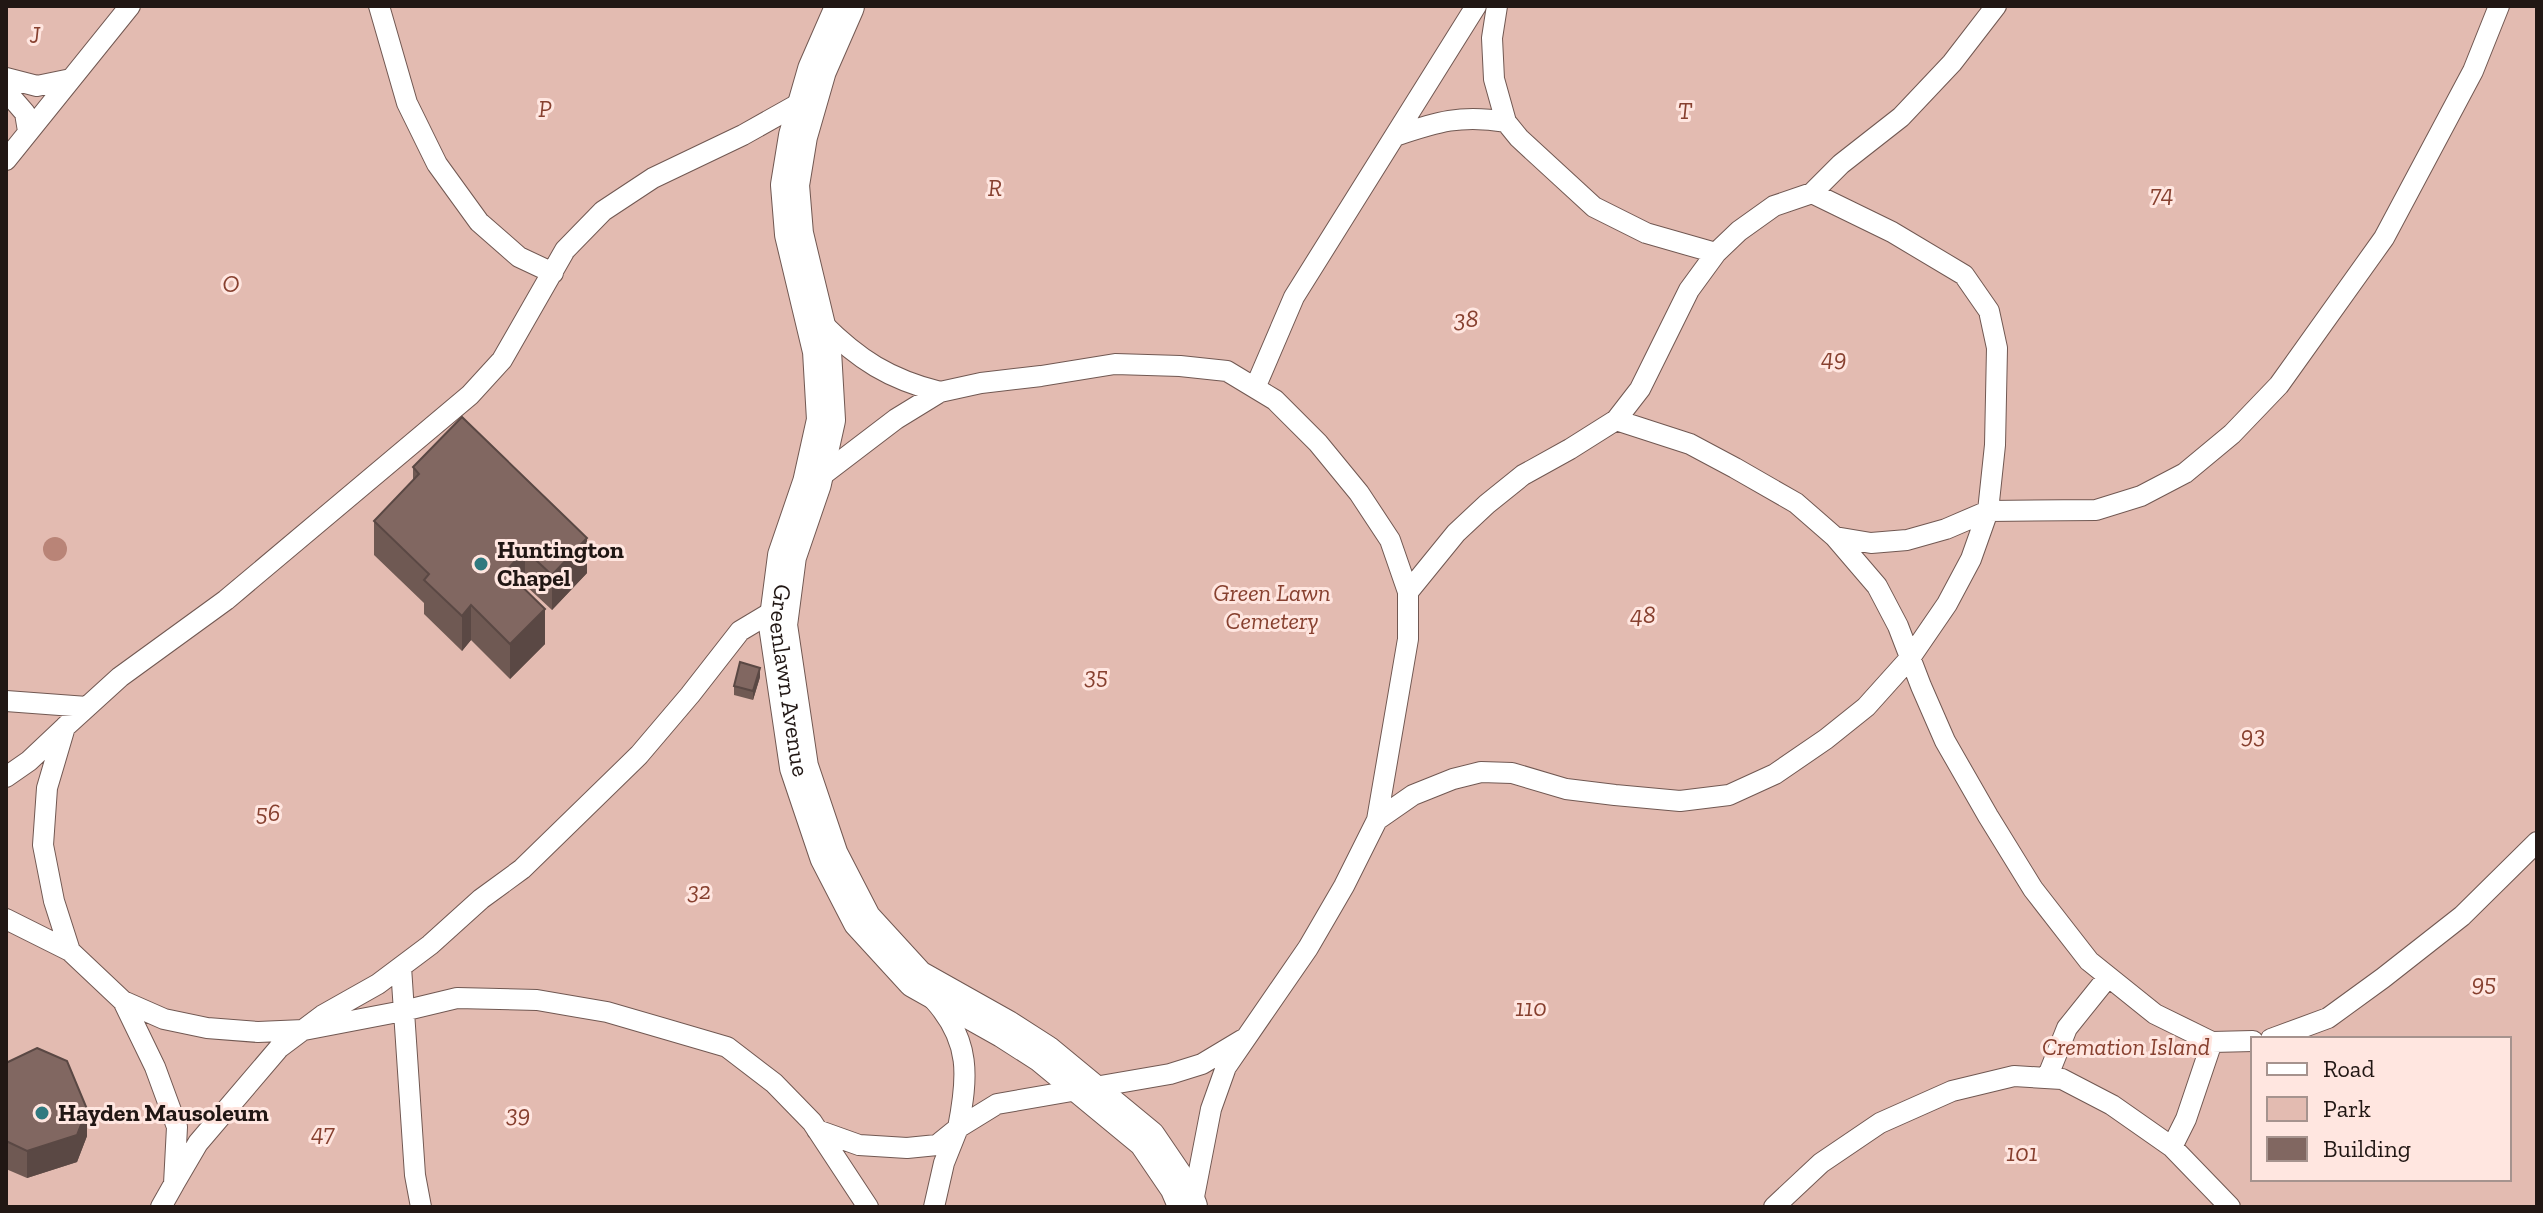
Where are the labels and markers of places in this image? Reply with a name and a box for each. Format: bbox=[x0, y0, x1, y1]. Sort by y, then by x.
place label: Huntington Chapel bbox=[497, 535, 624, 592]
marker: Huntington Chapel bbox=[472, 555, 490, 573]
place label: Hayden Mausoleum bbox=[58, 1098, 269, 1127]
marker: Hayden Mausoleum bbox=[33, 1104, 51, 1122]

